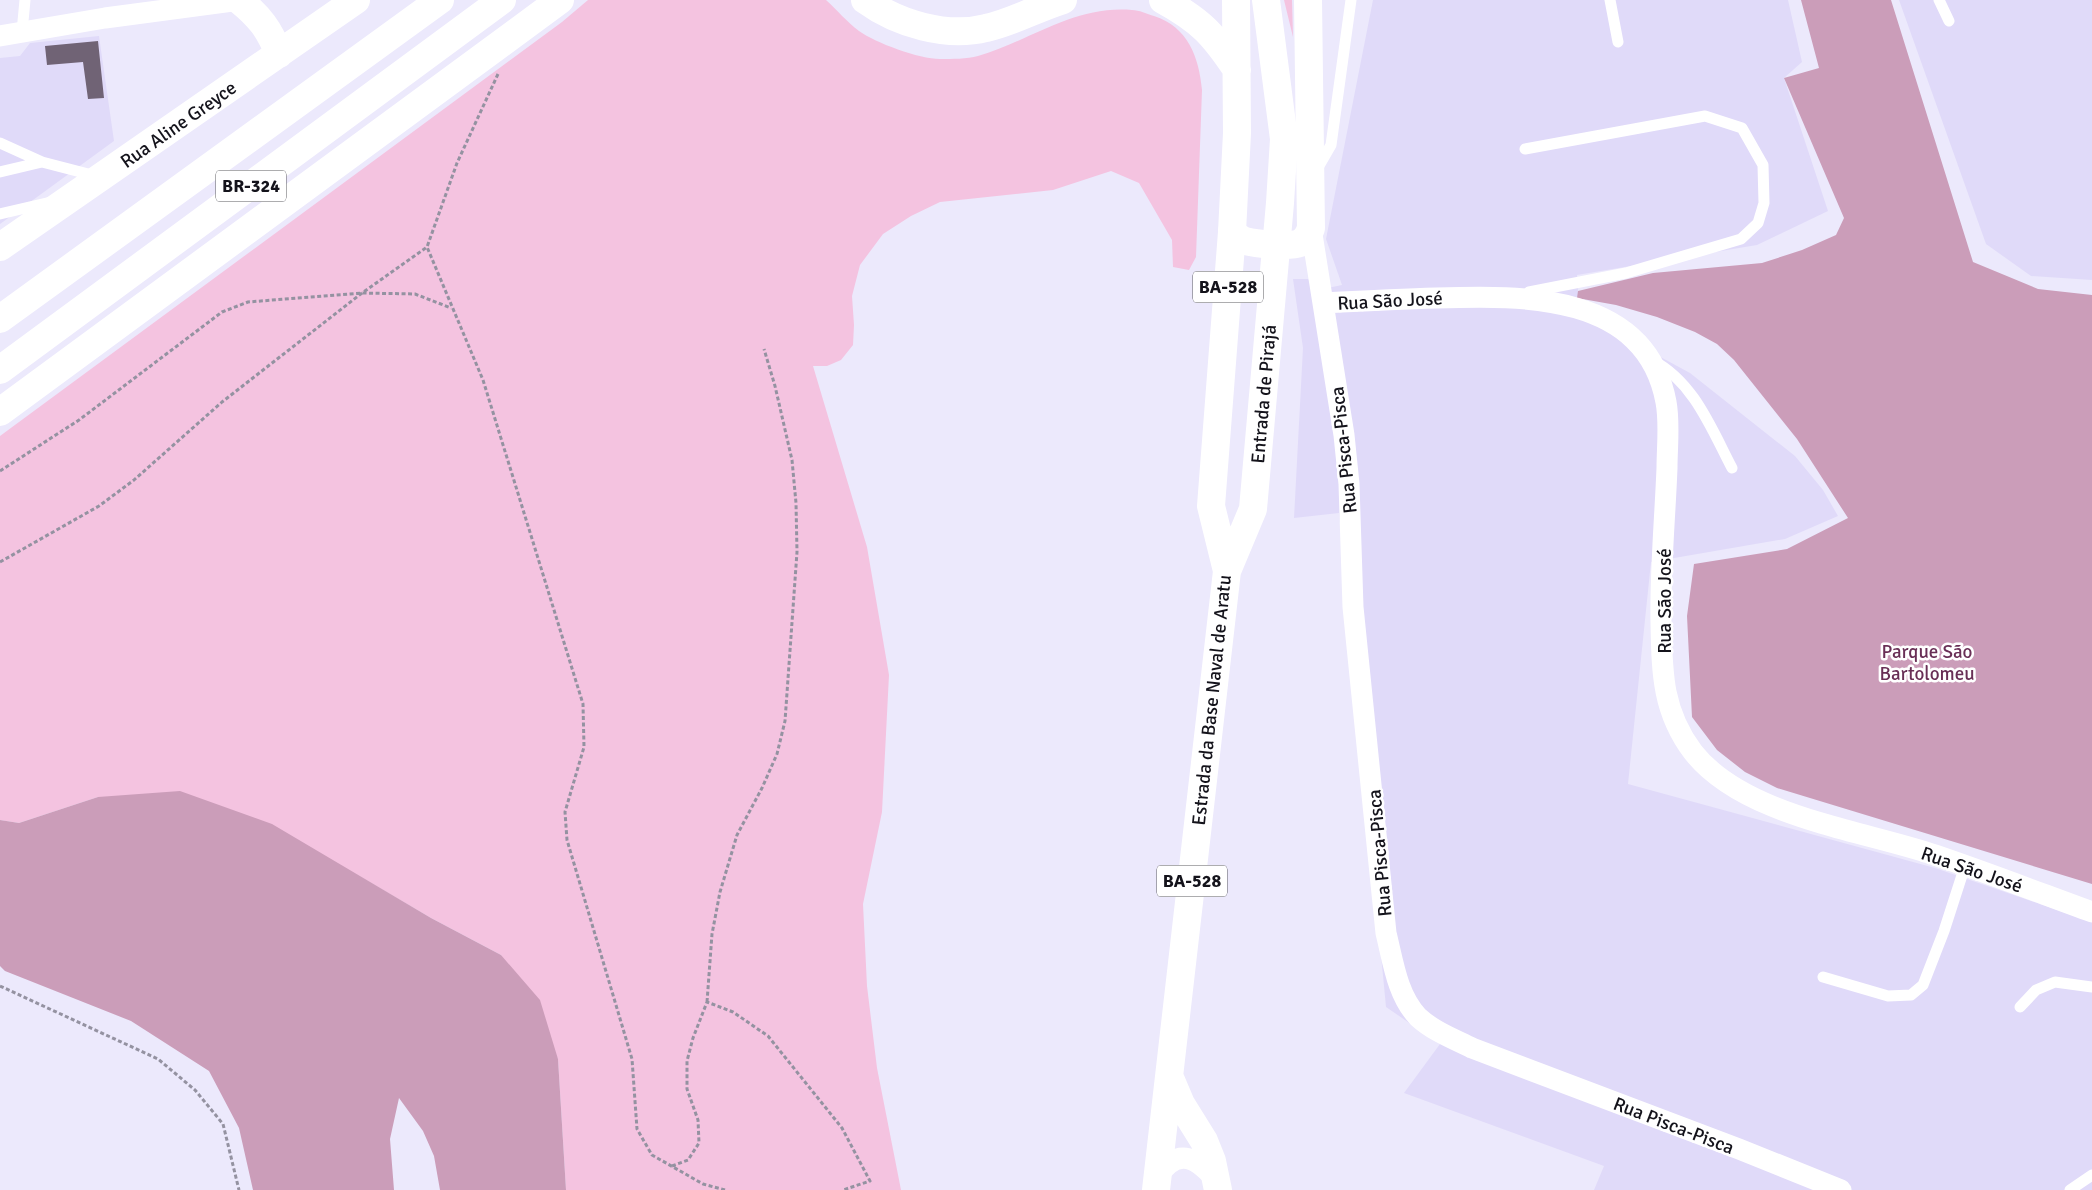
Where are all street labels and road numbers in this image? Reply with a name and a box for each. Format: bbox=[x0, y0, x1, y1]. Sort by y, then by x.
street label: Rua Aline Greyce bbox=[116, 76, 241, 174]
road number: BR-324 bbox=[216, 170, 286, 202]
road number: BA-528 bbox=[1193, 272, 1263, 302]
street label: Rua São José bbox=[1337, 286, 1443, 316]
street label: Entrada de Pirajá bbox=[1246, 324, 1282, 464]
street label: Rua Pisca-Pisca bbox=[1325, 385, 1363, 515]
street label: Rua São José bbox=[1653, 548, 1677, 654]
street label: Estrada da Base Naval de Aratu bbox=[1187, 574, 1237, 827]
street label: Rua Pisca-Pisca bbox=[1362, 788, 1398, 917]
street label: Rua São José bbox=[1918, 841, 2026, 898]
road number: BA-528 bbox=[1157, 866, 1227, 896]
street label: Rua Pisca-Pisca bbox=[1610, 1092, 1737, 1160]

